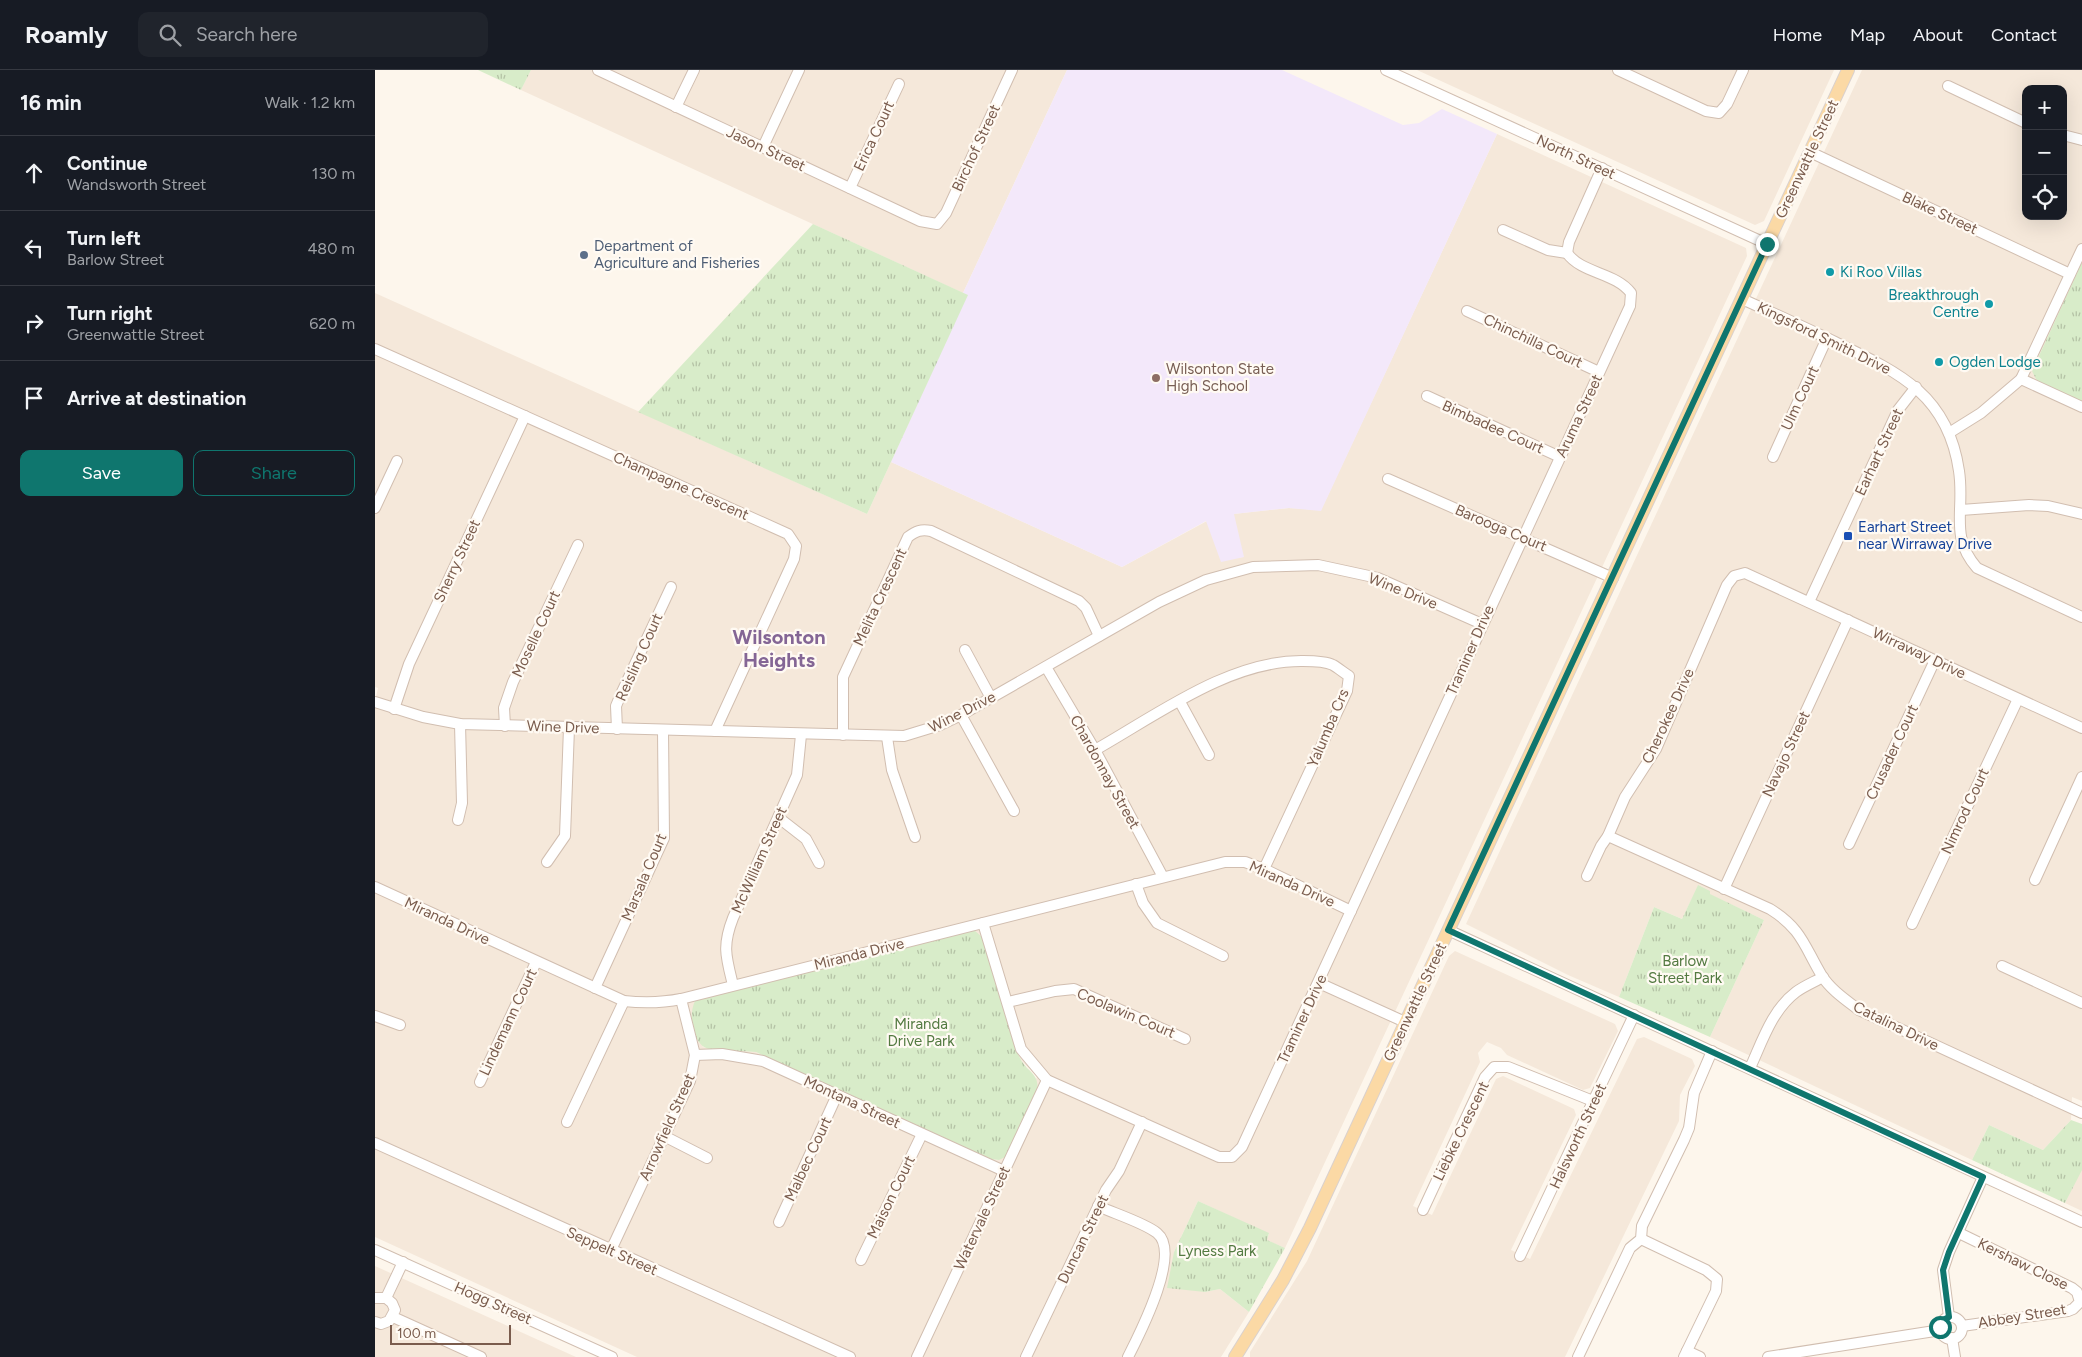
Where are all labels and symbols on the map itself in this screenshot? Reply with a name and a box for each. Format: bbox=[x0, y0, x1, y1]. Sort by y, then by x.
street label: Greenwattle Street bbox=[1772, 97, 1843, 221]
street label: Erica Court bbox=[850, 98, 898, 174]
street label: Birchof Street bbox=[948, 101, 1004, 194]
street label: Jason Street bbox=[724, 123, 809, 175]
street label: North Street bbox=[1534, 131, 1619, 183]
street label: Blake Street bbox=[1899, 188, 1981, 238]
route end bbox=[1756, 233, 1779, 256]
place label: Department of Agriculture and Fisheries bbox=[594, 237, 760, 272]
marker: Department of Agriculture and Fisheries bbox=[578, 249, 590, 261]
place label: Ki Roo Villas bbox=[1840, 263, 1922, 281]
marker: Ki Roo Villas bbox=[1824, 266, 1836, 278]
place label: Breakthrough Centre bbox=[1888, 286, 1979, 321]
street label: Kingsford Smith Drive bbox=[1754, 298, 1894, 378]
marker: Breakthrough Centre bbox=[1983, 298, 1995, 310]
street label: Chinchilla Court bbox=[1480, 310, 1586, 372]
place label: Ogden Lodge bbox=[1949, 353, 2041, 371]
marker: Ogden Lodge bbox=[1933, 356, 1945, 368]
place label: Wilsonton State High School bbox=[1166, 360, 1274, 395]
street label: Ulm Court bbox=[1777, 363, 1823, 433]
street label: Aruma Street bbox=[1552, 371, 1606, 460]
marker: Wilsonton State High School bbox=[1150, 372, 1162, 384]
street label: Bimbadee Court bbox=[1439, 397, 1547, 458]
street label: Earhart Street bbox=[1851, 405, 1907, 498]
street label: Champagne Crescent bbox=[610, 448, 752, 524]
street label: Barooga Court bbox=[1452, 501, 1550, 556]
street label: Sherry Street bbox=[430, 516, 484, 605]
place label: Earhart Street near Wirraway Drive bbox=[1858, 518, 1992, 553]
marker: Earhart Street near Wirraway Drive bbox=[1842, 530, 1854, 542]
street label: Melita Crescent bbox=[849, 545, 911, 649]
street label: Wine Drive bbox=[1366, 569, 1440, 613]
street label: Moselle Court bbox=[508, 587, 564, 680]
street label: Traminer Drive bbox=[1442, 602, 1498, 698]
street label: Reisling Court bbox=[612, 610, 667, 704]
street label: Wirraway Drive bbox=[1869, 624, 1969, 682]
district label: Wilsonton Heights bbox=[733, 625, 826, 672]
street label: Cherokee Drive bbox=[1638, 666, 1698, 766]
street label: Yalumba Crs bbox=[1303, 686, 1353, 770]
street label: Wine Drive bbox=[925, 687, 999, 737]
street label: Crusader Court bbox=[1862, 701, 1922, 803]
street label: Navajo Street bbox=[1758, 708, 1814, 800]
street label: Chardonnay Street bbox=[1066, 712, 1144, 832]
street label: Wine Drive bbox=[526, 717, 600, 737]
street label: Nimrod Court bbox=[1937, 765, 1993, 857]
street label: McWilliam Street bbox=[727, 804, 791, 916]
street label: Marsala Court bbox=[617, 830, 671, 923]
street label: Miranda Drive bbox=[1246, 857, 1338, 911]
street label: Miranda Drive bbox=[401, 893, 493, 949]
street label: Miranda Drive bbox=[812, 934, 906, 974]
street label: Greenwattle Street bbox=[1380, 940, 1451, 1064]
park label: Barlow Street Park bbox=[1648, 952, 1723, 987]
street label: Lindemann Court bbox=[475, 965, 541, 1078]
street label: Traminer Drive bbox=[1273, 971, 1331, 1067]
street label: Coolawin Court bbox=[1074, 984, 1178, 1042]
street label: Catalina Drive bbox=[1850, 998, 1942, 1054]
park label: Miranda Drive Park bbox=[888, 1015, 955, 1050]
street label: Arrowfield Street bbox=[635, 1070, 699, 1183]
street label: Montana Street bbox=[801, 1072, 904, 1132]
street label: Liebke Crescent bbox=[1429, 1078, 1493, 1184]
street label: Halsworth Street bbox=[1546, 1080, 1610, 1192]
street label: Malbec Court bbox=[781, 1114, 836, 1204]
street label: Maison Court bbox=[863, 1152, 919, 1241]
street label: Watervale Street bbox=[950, 1163, 1014, 1273]
street label: Duncan Street bbox=[1054, 1191, 1112, 1286]
street label: Seppelt Street bbox=[564, 1223, 661, 1279]
street label: Kershaw Close bbox=[1975, 1234, 2071, 1294]
park label: Lyness Park bbox=[1178, 1242, 1257, 1260]
street label: Hogg Street bbox=[451, 1278, 535, 1328]
street label: Abbey Street bbox=[1976, 1300, 2068, 1332]
route start bbox=[1929, 1316, 1952, 1339]
scale bar bbox=[390, 1322, 511, 1345]

